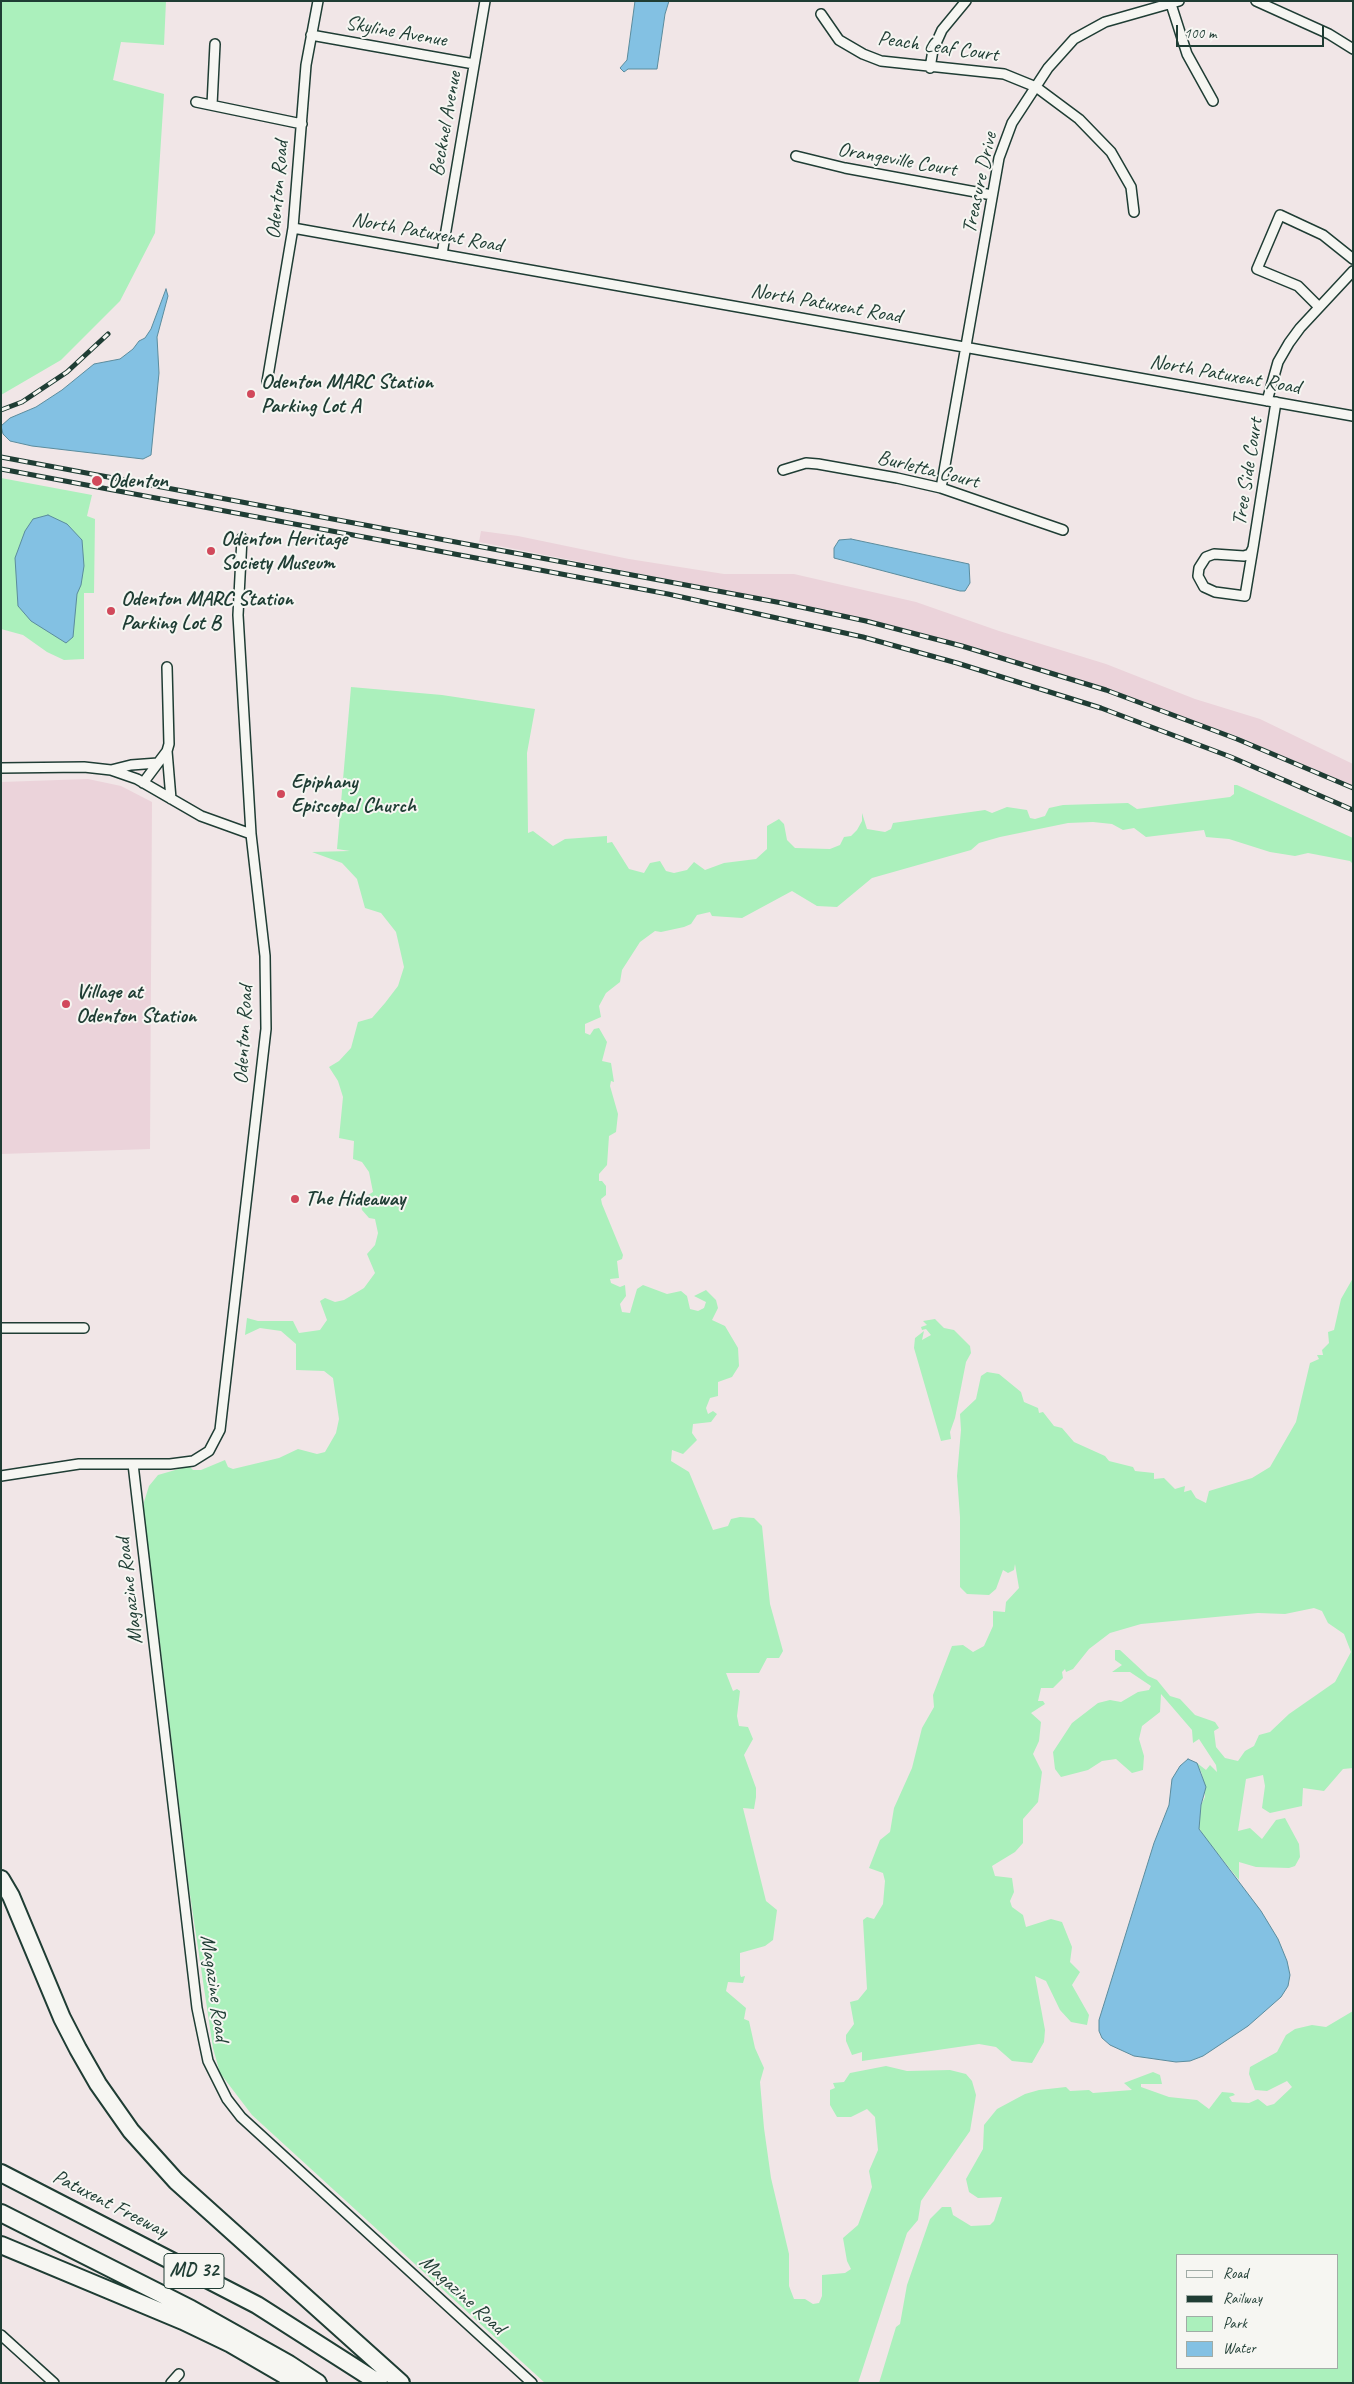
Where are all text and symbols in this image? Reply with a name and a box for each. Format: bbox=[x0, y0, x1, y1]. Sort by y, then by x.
street label: Skyline Avenue bbox=[343, 11, 449, 53]
scale bar bbox=[1179, 15, 1326, 47]
text: 100 m bbox=[1184, 24, 1216, 43]
street label: Peach Leaf Court bbox=[876, 26, 1000, 68]
street label: Becknel Avenue bbox=[424, 70, 468, 178]
street label: Treasure Drive bbox=[957, 130, 1003, 236]
street label: Orangeville Court bbox=[836, 137, 958, 183]
street label: Odenton Road bbox=[261, 140, 295, 240]
street label: North Patuxent Road bbox=[350, 207, 504, 259]
street label: North Patuxent Road bbox=[749, 278, 903, 330]
street label: North Patuxent Road bbox=[1148, 349, 1302, 401]
place label: Odenton MARC Station Parking Lot A bbox=[261, 369, 433, 419]
marker: Odenton MARC Station Parking Lot A bbox=[245, 388, 257, 400]
street label: Tree Side Court bbox=[1227, 416, 1269, 528]
street label: Burletta Court bbox=[875, 445, 981, 495]
place label: Odenton bbox=[108, 468, 168, 494]
marker: Odenton bbox=[90, 474, 104, 488]
place label: Odenton Heritage Society Museum bbox=[221, 526, 347, 576]
marker: Odenton Heritage Society Museum bbox=[205, 545, 217, 557]
place label: Odenton MARC Station Parking Lot B bbox=[121, 586, 293, 636]
marker: Odenton MARC Station Parking Lot B bbox=[105, 605, 117, 617]
place label: Epiphany Episcopal Church bbox=[291, 769, 416, 819]
marker: Epiphany Episcopal Church bbox=[275, 788, 287, 800]
place label: Village at Odenton Station bbox=[76, 979, 196, 1029]
street label: Odenton Road bbox=[229, 985, 259, 1085]
marker: Village at Odenton Station bbox=[60, 998, 72, 1010]
place label: The Hideaway bbox=[305, 1186, 405, 1212]
marker: The Hideaway bbox=[289, 1193, 301, 1205]
street label: Magazine Road bbox=[111, 1536, 149, 1646]
street label: Magazine Road bbox=[194, 1933, 234, 2043]
street label: Patuxent Freeway bbox=[48, 2164, 172, 2244]
street label: Magazine Road bbox=[414, 2250, 510, 2340]
road number: MD 32 bbox=[164, 2254, 224, 2288]
legend bbox=[1176, 2254, 1339, 2369]
text: Road bbox=[1223, 2264, 1248, 2283]
text: Railway bbox=[1223, 2289, 1262, 2308]
text: Park bbox=[1223, 2314, 1247, 2333]
text: Water bbox=[1223, 2339, 1256, 2358]

